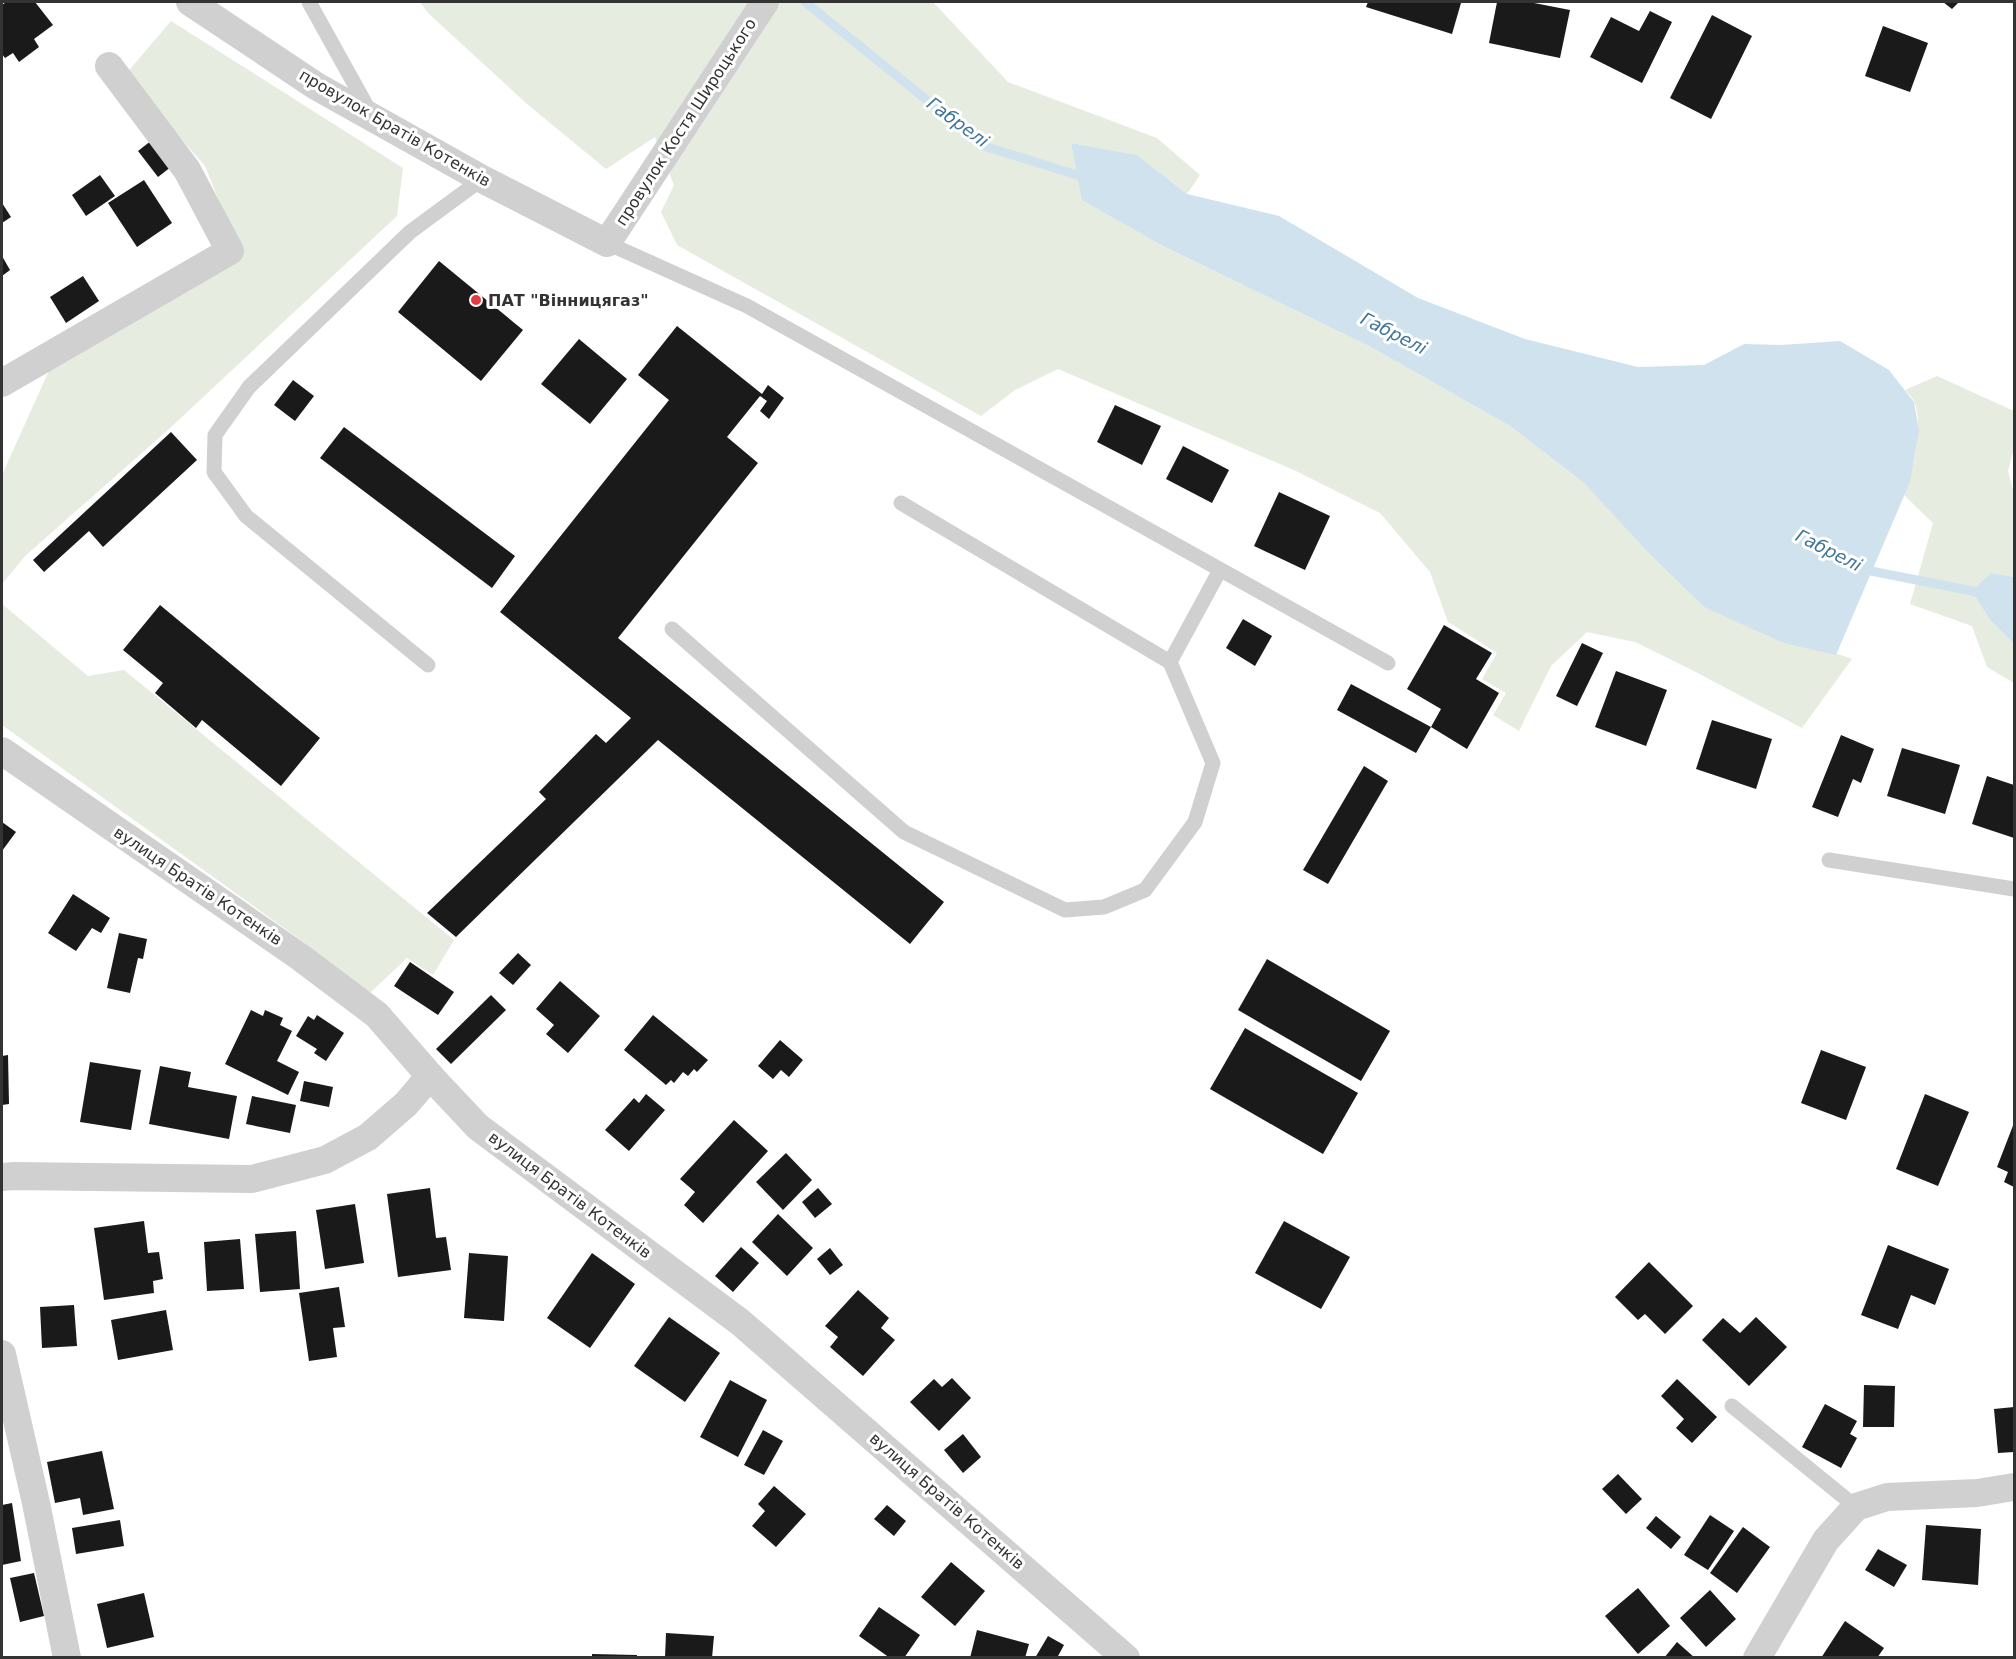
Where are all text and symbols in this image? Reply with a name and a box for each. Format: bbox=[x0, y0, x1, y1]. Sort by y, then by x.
street label: провулок Костя Широцького bbox=[612, 15, 760, 229]
street label: провулок Братів Котенків bbox=[296, 65, 494, 191]
water label: Габрелі bbox=[923, 93, 993, 151]
place label: ПАТ "Вінницягаз" bbox=[488, 291, 649, 310]
marker: ПАТ "Вінницягаз" bbox=[469, 293, 483, 307]
water label: Габрелі bbox=[1358, 307, 1430, 359]
water label: Габрелі bbox=[1793, 524, 1865, 576]
street label: вулиця Братів Котенків bbox=[110, 823, 286, 949]
street label: вулиця Братів Котенків bbox=[485, 1128, 655, 1262]
street label: вулиця Братів Котенків bbox=[866, 1429, 1028, 1573]

